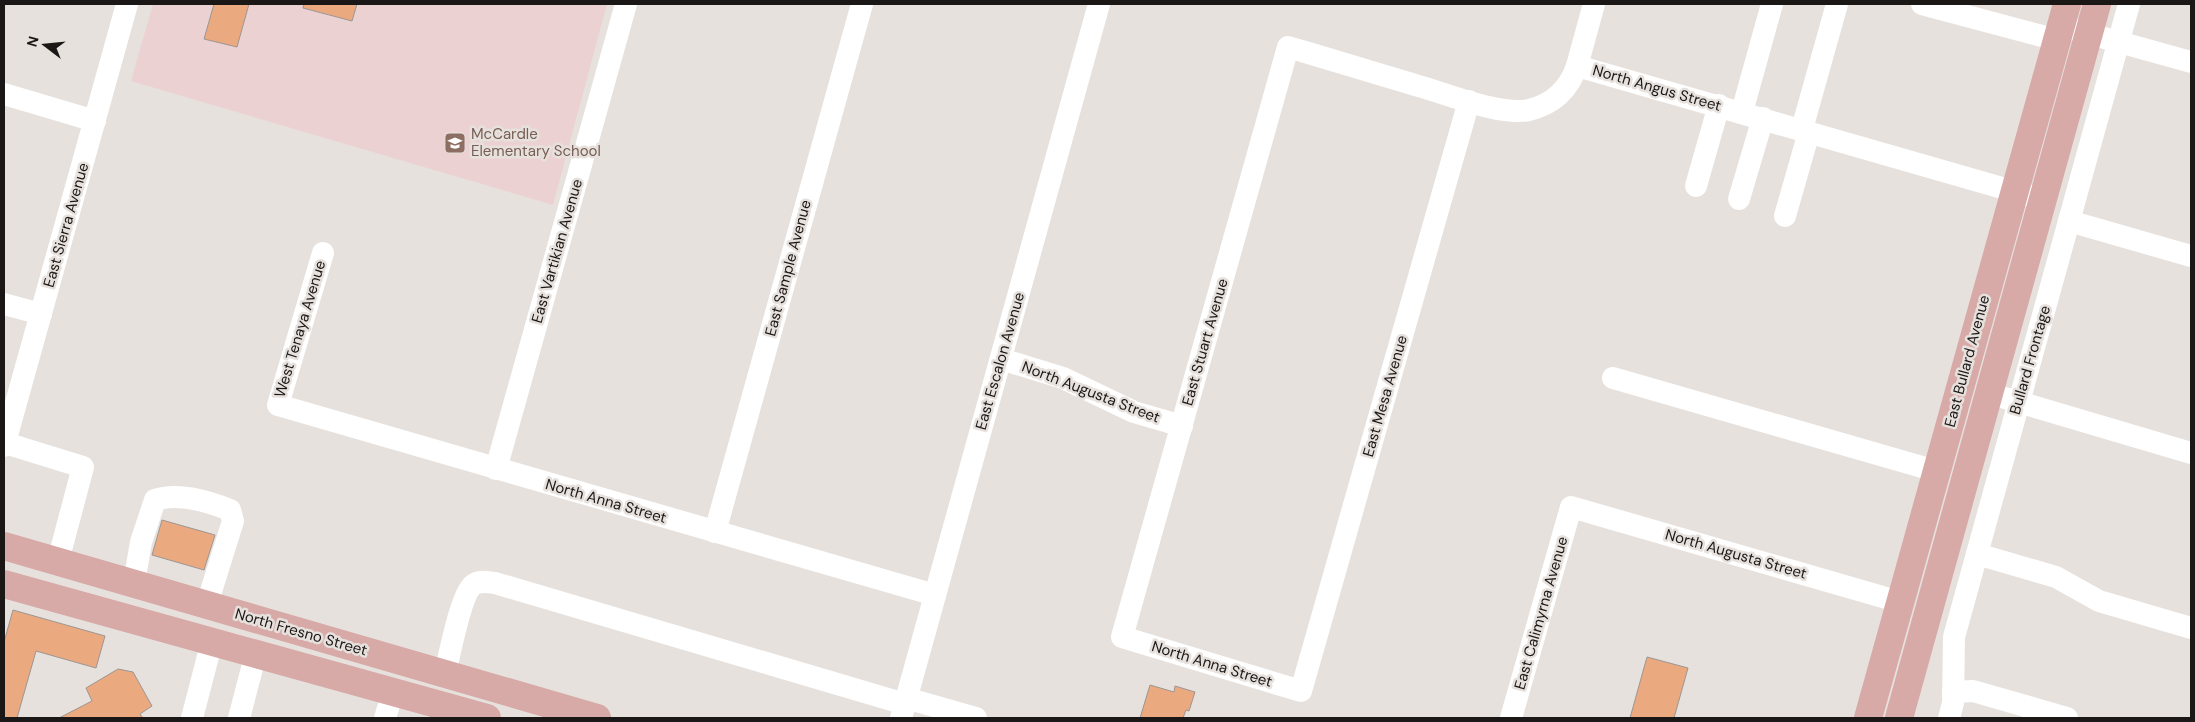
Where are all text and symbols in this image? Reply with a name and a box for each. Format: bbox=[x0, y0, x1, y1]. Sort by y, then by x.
north arrow bbox=[20, 20, 70, 70]
text: N bbox=[22, 34, 43, 49]
street label: North Angus Street bbox=[1590, 60, 1724, 116]
place label: McCardle Elementary School bbox=[471, 124, 601, 161]
school or university icon: McCardle Elementary School bbox=[443, 131, 467, 155]
street label: East Sierra Avenue bbox=[39, 160, 93, 290]
street label: East Vartikian Avenue bbox=[527, 177, 587, 325]
street label: East Sample Avenue bbox=[760, 198, 816, 338]
street label: West Tenaya Avenue bbox=[270, 258, 330, 400]
street label: East Stuart Avenue bbox=[1177, 276, 1233, 408]
street label: East Escalon Avenue bbox=[971, 290, 1029, 432]
street label: East Bullard Avenue bbox=[1940, 293, 1994, 429]
street label: Bullard Frontage bbox=[2005, 303, 2055, 417]
street label: East Mesa Avenue bbox=[1358, 333, 1412, 459]
street label: North Augusta Street bbox=[1019, 356, 1163, 428]
street label: North Anna Street bbox=[543, 474, 669, 528]
street label: North Augusta Street bbox=[1663, 524, 1809, 584]
street label: East Calimyrna Avenue bbox=[1510, 534, 1572, 692]
street label: North Fresno Street bbox=[233, 604, 370, 660]
street label: North Anna Street bbox=[1149, 636, 1275, 692]

